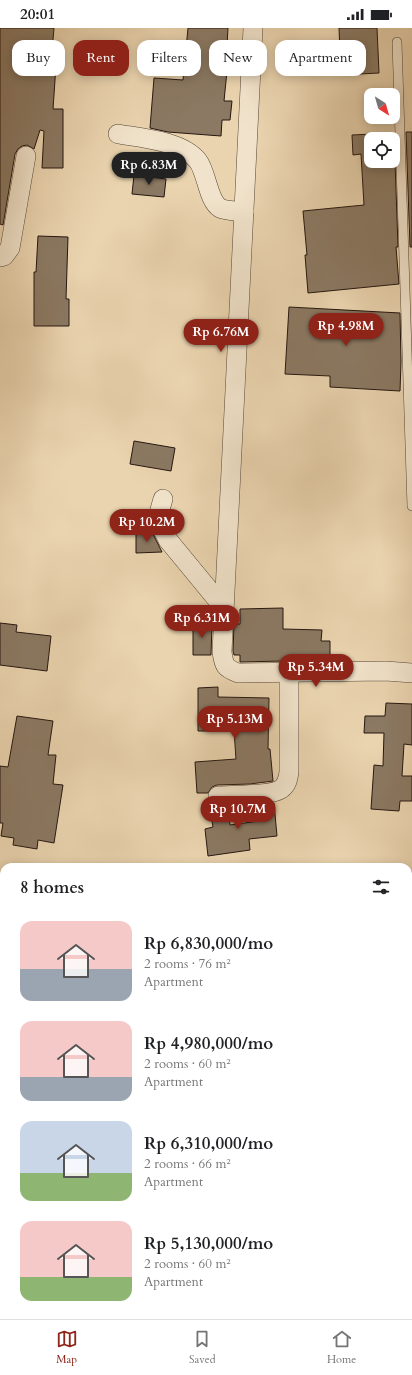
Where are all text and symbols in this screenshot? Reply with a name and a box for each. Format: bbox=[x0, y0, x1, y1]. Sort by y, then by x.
text: 20:01 bbox=[20, 4, 55, 24]
chip: Buy bbox=[12, 40, 65, 76]
chip: Rent bbox=[73, 40, 129, 76]
chip: Filters bbox=[137, 40, 201, 76]
chip: New bbox=[209, 40, 267, 76]
chip: Apartment bbox=[275, 40, 366, 76]
north arrow bbox=[364, 88, 400, 124]
map controls bbox=[364, 88, 400, 168]
button: locate bbox=[364, 132, 400, 168]
pin: Rp 6.83M bbox=[108, 152, 190, 186]
text: Rp 6.83M bbox=[121, 156, 177, 174]
pin: Rp 4.98M bbox=[305, 313, 387, 347]
text: Rp 4.98M bbox=[318, 317, 374, 335]
pin: Rp 6.76M bbox=[180, 319, 262, 353]
text: Rp 6.76M bbox=[193, 323, 249, 341]
pin: Rp 10.2M bbox=[106, 509, 188, 543]
text: Rp 10.2M bbox=[119, 513, 175, 531]
pin: Rp 6.31M bbox=[161, 605, 243, 639]
text: Rp 6.31M bbox=[174, 609, 230, 627]
pin: Rp 5.34M bbox=[275, 654, 357, 688]
text: Rp 5.34M bbox=[288, 658, 344, 676]
pin: Rp 5.13M bbox=[194, 706, 276, 740]
text: Rp 5.13M bbox=[207, 710, 263, 728]
pin: Rp 10.7M bbox=[197, 796, 279, 830]
text: Rp 10.7M bbox=[210, 800, 266, 818]
text: 8 homes bbox=[20, 876, 84, 899]
icon: filters bbox=[370, 876, 392, 898]
text: Rp 6,830,000/mo bbox=[144, 932, 273, 955]
icon: home bbox=[52, 937, 100, 985]
text: 2 rooms · 76 m² bbox=[144, 955, 231, 973]
text: Apartment bbox=[144, 973, 203, 991]
text: Rp 4,980,000/mo bbox=[144, 1032, 273, 1055]
icon: home bbox=[52, 1037, 100, 1085]
text: 2 rooms · 60 m² bbox=[144, 1055, 231, 1073]
text: Apartment bbox=[144, 1073, 203, 1091]
text: Rp 6,310,000/mo bbox=[144, 1132, 273, 1155]
icon: home bbox=[52, 1137, 100, 1185]
text: 2 rooms · 66 m² bbox=[144, 1155, 231, 1173]
text: Apartment bbox=[144, 1173, 203, 1191]
text: Rp 5,130,000/mo bbox=[144, 1232, 273, 1255]
icon: home bbox=[52, 1237, 100, 1285]
text: 2 rooms · 60 m² bbox=[144, 1255, 231, 1273]
text: Apartment bbox=[144, 1273, 203, 1291]
tab: Map bbox=[56, 1328, 78, 1367]
tab: Saved bbox=[189, 1328, 216, 1367]
tab: Home bbox=[327, 1328, 356, 1367]

